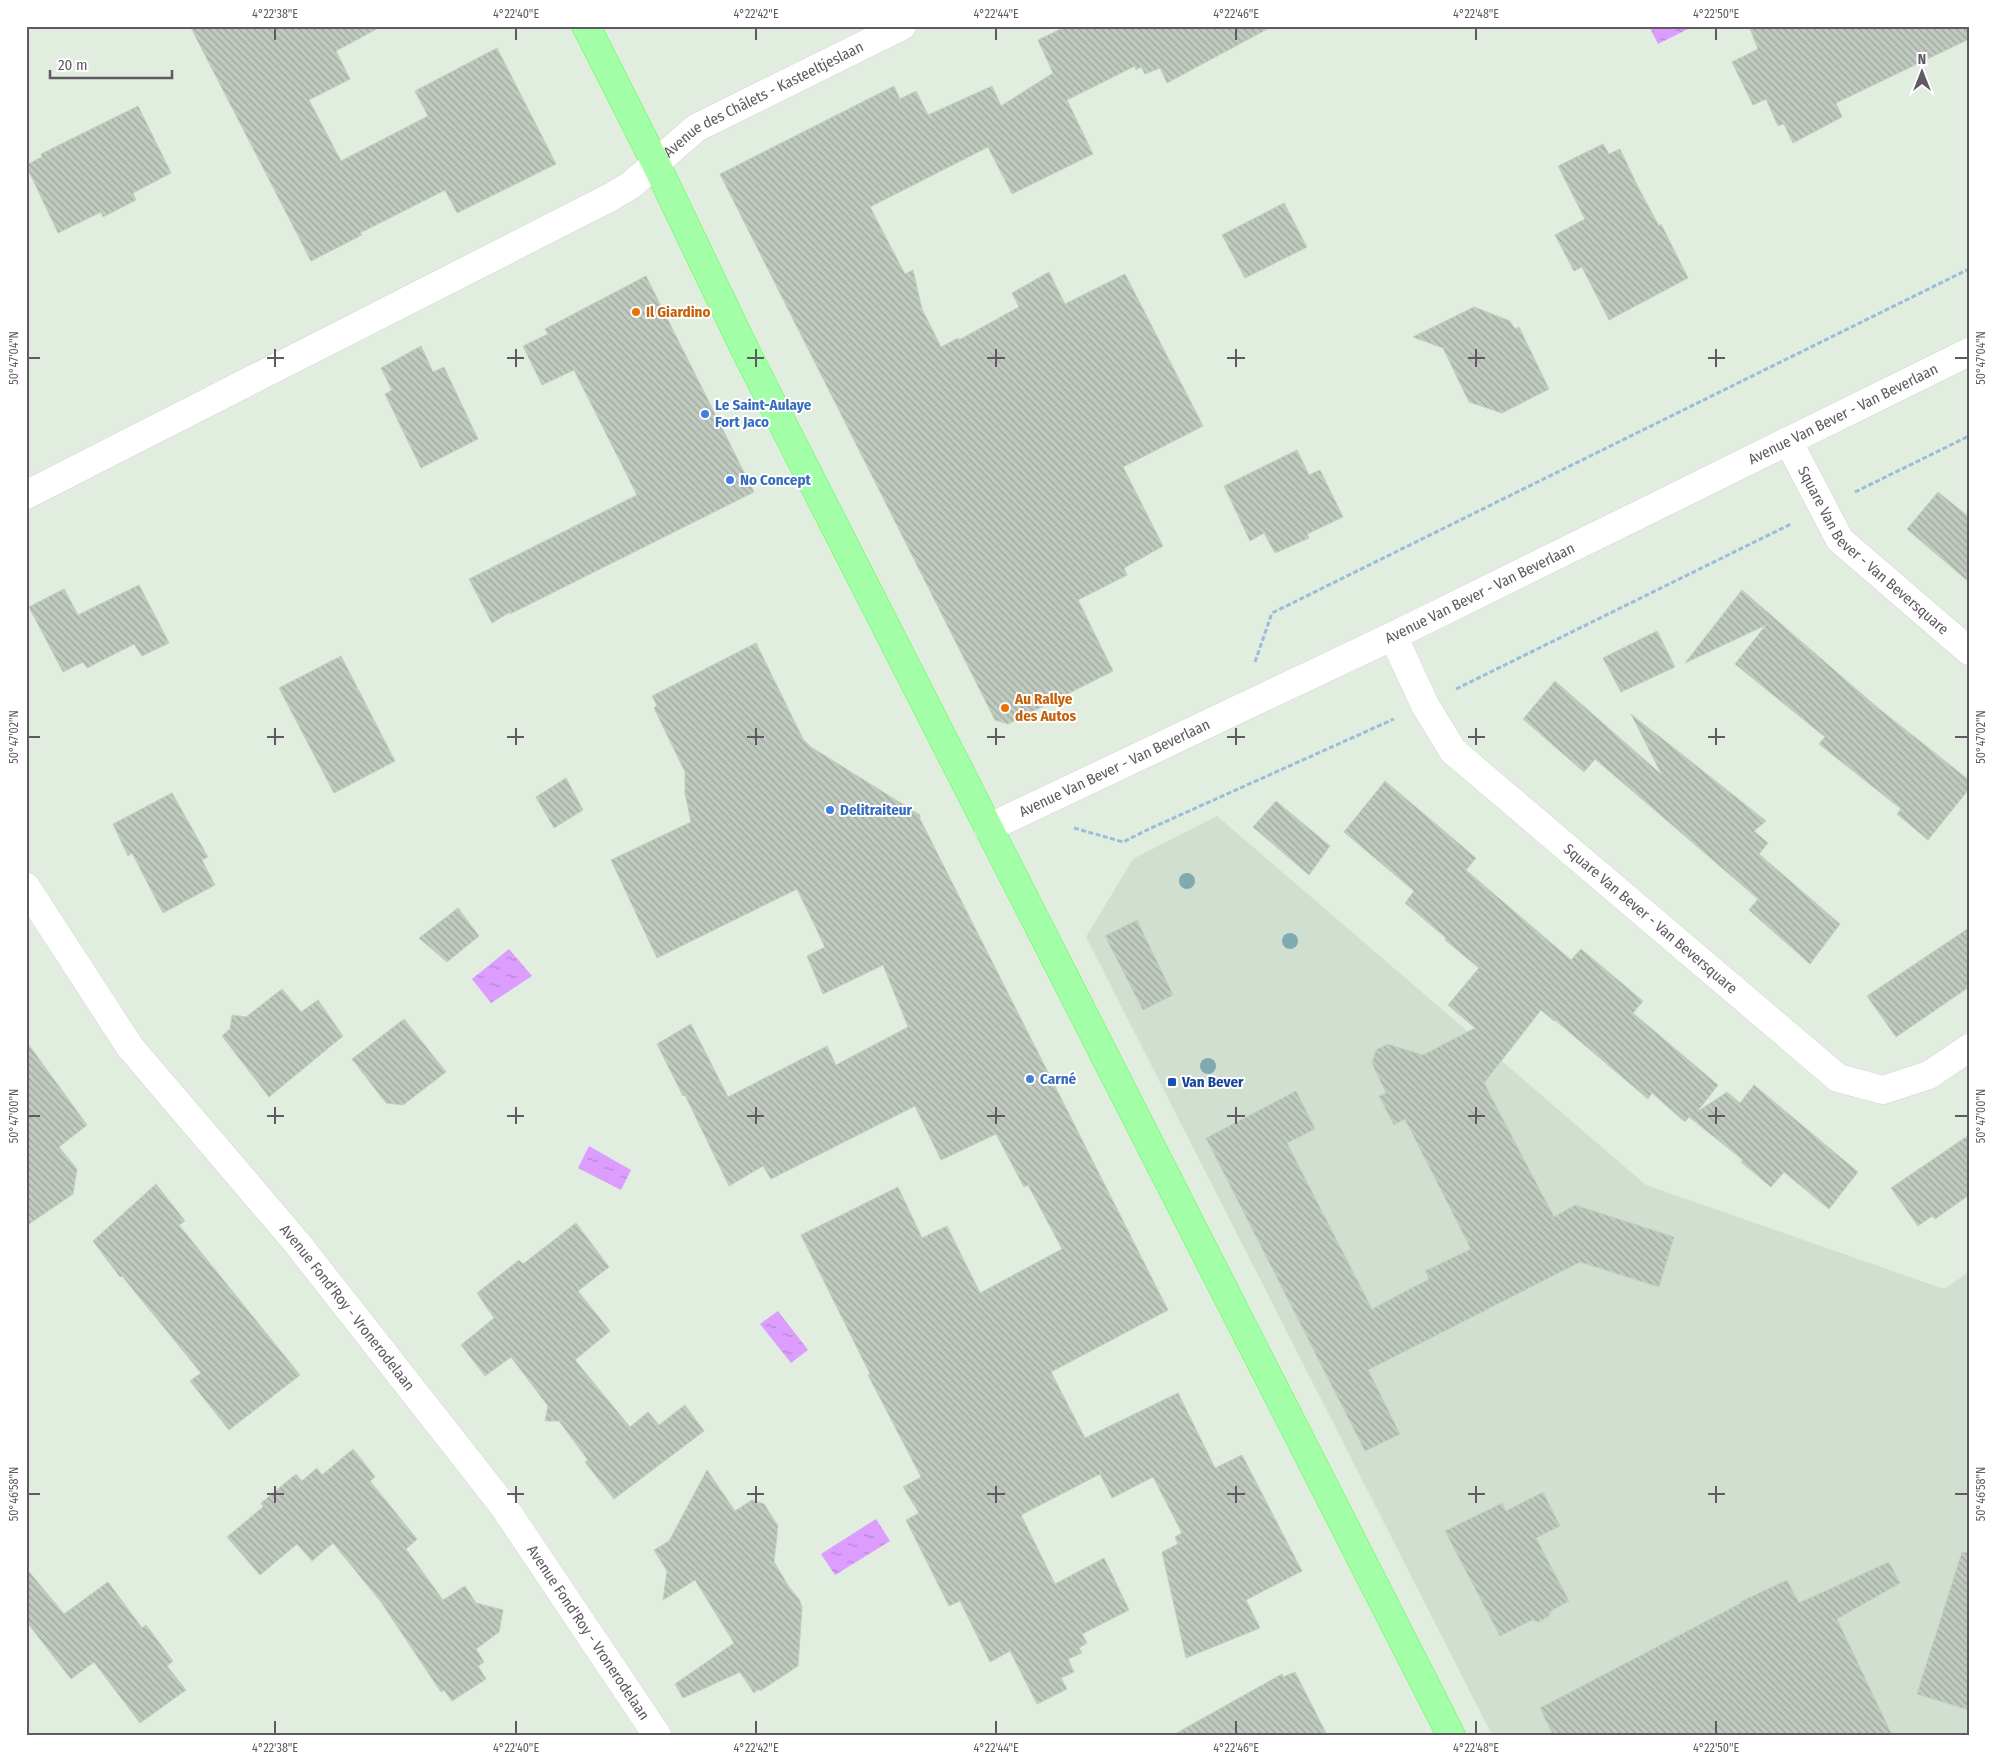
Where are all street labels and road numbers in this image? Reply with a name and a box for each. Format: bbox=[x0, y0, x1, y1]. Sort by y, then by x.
street label: Avenue des Châlets - Kasteeltjeslaan bbox=[660, 38, 866, 161]
street label: Avenue Van Bever - Van Beverlaan bbox=[1745, 360, 1941, 468]
street label: Square Van Bever - Van Beversquare bbox=[1794, 463, 1952, 638]
street label: Avenue Van Bever - Van Beverlaan bbox=[1382, 539, 1578, 647]
street label: Avenue Van Bever - Van Beverlaan bbox=[1016, 715, 1213, 821]
street label: Square Van Bever - Van Beversquare bbox=[1560, 840, 1741, 998]
street label: Avenue Fond'Roy - Vronerodelaan bbox=[276, 1221, 418, 1394]
street label: Avenue Fond'Roy - Vronerodelaan bbox=[523, 1542, 653, 1723]

